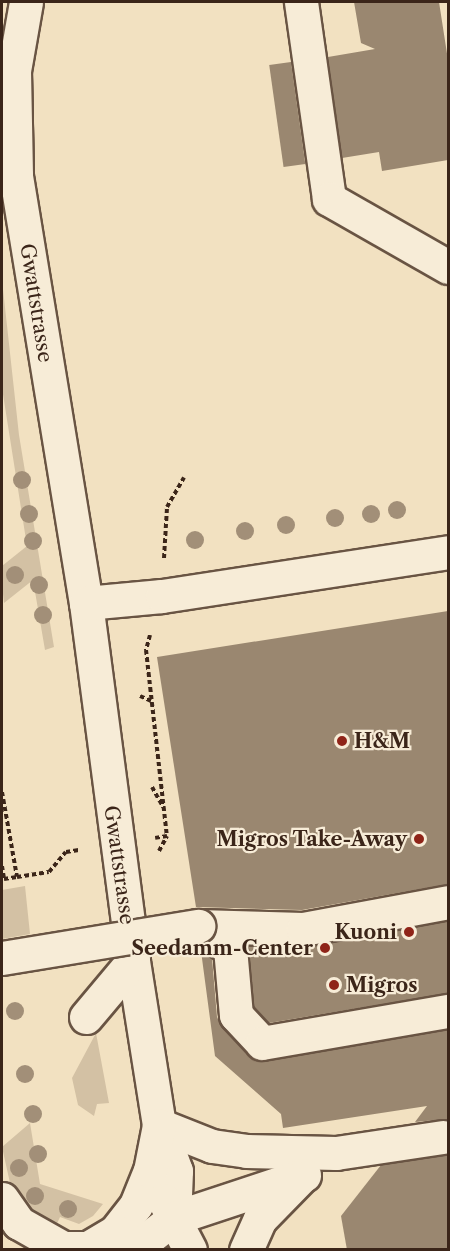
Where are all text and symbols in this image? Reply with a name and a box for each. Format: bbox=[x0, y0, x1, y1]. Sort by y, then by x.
street label: Gwattstrasse bbox=[15, 242, 57, 364]
place label: H&M bbox=[354, 729, 410, 753]
marker: H&M bbox=[335, 734, 349, 748]
street label: Gwattstrasse bbox=[99, 804, 139, 926]
place label: Migros Take-Away bbox=[216, 827, 407, 851]
marker: Migros Take-Away bbox=[412, 832, 426, 846]
place label: Kuoni bbox=[334, 920, 397, 944]
marker: Kuoni bbox=[402, 925, 416, 939]
place label: Seedamm-Center bbox=[131, 936, 313, 960]
marker: Seedamm-Center bbox=[318, 941, 332, 955]
place label: Migros bbox=[346, 973, 417, 997]
marker: Migros bbox=[327, 978, 341, 992]

